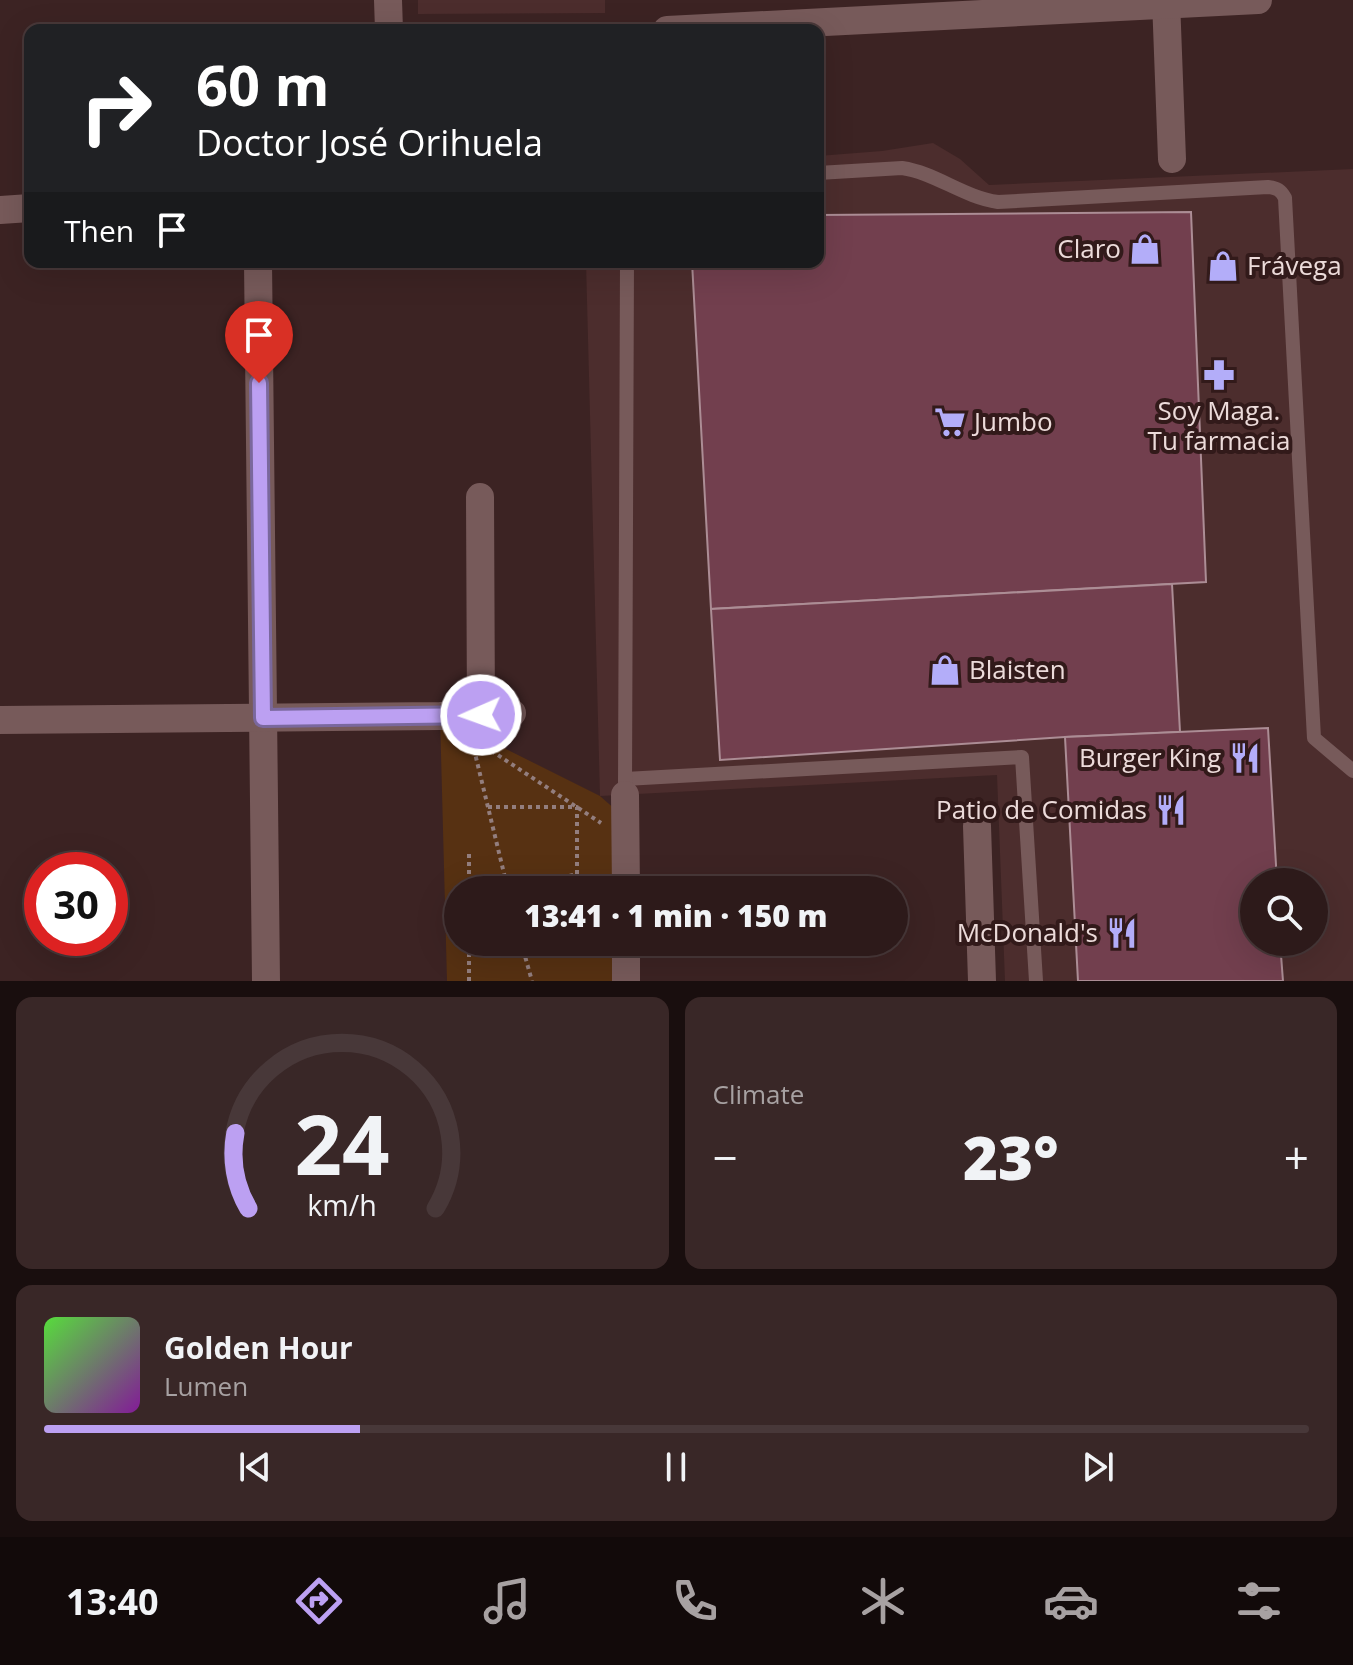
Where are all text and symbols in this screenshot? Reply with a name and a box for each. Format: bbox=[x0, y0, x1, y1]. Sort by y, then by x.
text: 60 m bbox=[196, 46, 330, 122]
icon: right bbox=[64, 56, 168, 160]
text: Doctor José Orihuela bbox=[196, 118, 543, 167]
icon: arrive bbox=[150, 208, 194, 252]
text: Then bbox=[64, 210, 134, 251]
place label: Claro bbox=[1057, 230, 1121, 266]
shop icon: Claro bbox=[1128, 232, 1162, 266]
place label: Frávega bbox=[1247, 247, 1342, 283]
shop icon: Frávega bbox=[1206, 249, 1240, 283]
pin bbox=[225, 301, 293, 383]
icon: arrive bbox=[237, 313, 281, 357]
pharmacy icon: Soy Maga. Tu farmacia bbox=[1202, 358, 1236, 392]
place label: Soy Maga. Tu farmacia bbox=[1148, 392, 1290, 458]
place label: Jumbo bbox=[971, 403, 1053, 439]
supermarket icon: Jumbo bbox=[933, 405, 967, 439]
place label: Blaisten bbox=[969, 651, 1066, 687]
shop icon: Blaisten bbox=[928, 653, 962, 687]
position arrow bbox=[439, 673, 523, 757]
place label: Burger King bbox=[1079, 739, 1221, 775]
restaurant icon: Burger King bbox=[1228, 741, 1262, 775]
place label: Patio de Comidas bbox=[936, 791, 1147, 827]
restaurant icon: Patio de Comidas bbox=[1154, 793, 1188, 827]
speed limit sign: 30 bbox=[24, 852, 128, 956]
map controls bbox=[1240, 868, 1328, 956]
button: search bbox=[1240, 868, 1328, 956]
text: 13:41 · 1 min · 150 m bbox=[524, 895, 828, 936]
place label: McDonald's bbox=[957, 914, 1098, 950]
restaurant icon: McDonald's bbox=[1105, 916, 1139, 950]
text: Climate bbox=[713, 1076, 804, 1112]
text: 24 bbox=[295, 1086, 390, 1199]
text: 23° bbox=[963, 1116, 1059, 1198]
text: − bbox=[713, 1127, 738, 1187]
text: + bbox=[1284, 1127, 1309, 1187]
text: km/h bbox=[308, 1185, 377, 1224]
text: Golden Hour bbox=[164, 1327, 353, 1368]
text: Lumen bbox=[164, 1368, 248, 1404]
icon: previous bbox=[233, 1445, 277, 1489]
icon: pause bbox=[654, 1445, 698, 1489]
icon: next bbox=[1076, 1445, 1120, 1489]
icon: directions bbox=[291, 1573, 347, 1629]
icon: music bbox=[479, 1573, 535, 1629]
icon: phone bbox=[667, 1573, 723, 1629]
icon: climate bbox=[855, 1573, 911, 1629]
icon: car bbox=[1043, 1573, 1099, 1629]
icon: filters bbox=[1231, 1573, 1287, 1629]
text: 13:40 bbox=[66, 1577, 159, 1626]

